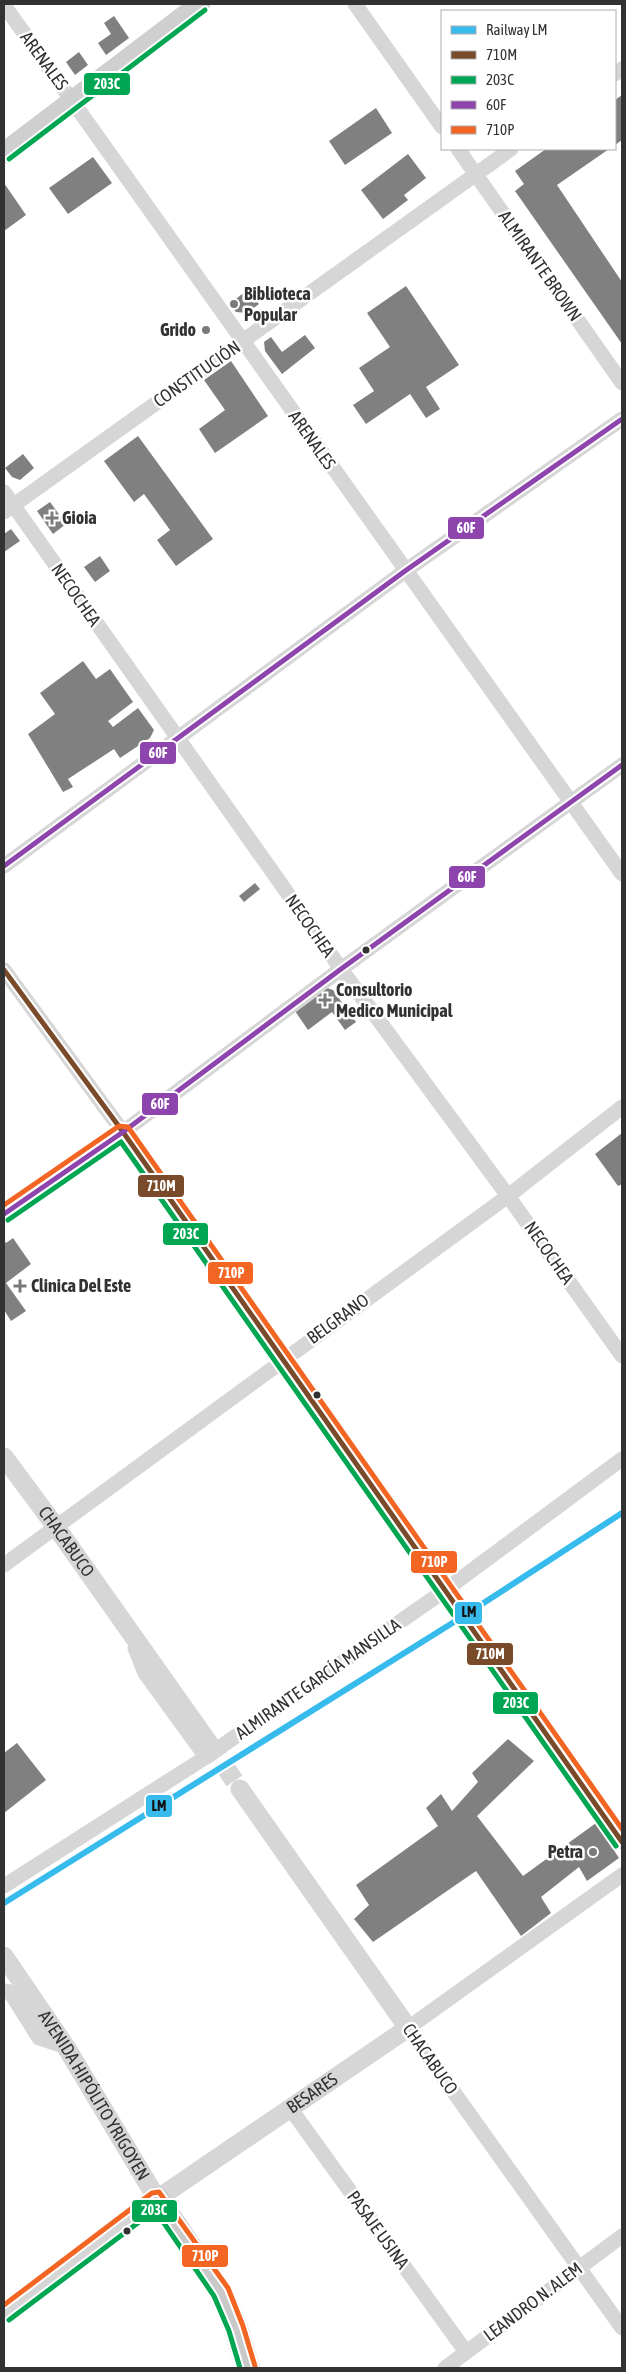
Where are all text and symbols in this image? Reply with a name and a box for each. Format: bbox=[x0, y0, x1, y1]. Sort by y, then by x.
legend bbox=[441, 10, 616, 150]
text: Railway LM bbox=[486, 21, 548, 38]
street label: ARENALES bbox=[16, 27, 73, 94]
text: 710M bbox=[486, 46, 517, 63]
text: 203C bbox=[486, 71, 514, 88]
line badge: 203C bbox=[83, 72, 131, 96]
text: 203C bbox=[94, 76, 121, 92]
text: 60F bbox=[486, 96, 506, 113]
text: 710P bbox=[486, 121, 515, 138]
street label: ALMIRANTE BROWN bbox=[494, 206, 586, 325]
place label: Biblioteca Popular bbox=[244, 283, 311, 325]
marker: Biblioteca Popular bbox=[228, 298, 240, 310]
place label: Grido bbox=[160, 319, 196, 340]
marker: Grido bbox=[200, 324, 212, 336]
street label: CONSTITUCIÓN bbox=[149, 336, 244, 411]
street label: ARENALES bbox=[285, 406, 341, 474]
place label: Gioia bbox=[62, 507, 97, 528]
marker: Gioia bbox=[46, 512, 58, 524]
line badge: 60F bbox=[447, 516, 485, 540]
text: 60F bbox=[457, 520, 476, 536]
street label: NECOCHEA bbox=[47, 559, 106, 630]
line badge: 60F bbox=[139, 741, 177, 765]
text: 60F bbox=[149, 745, 168, 761]
line badge: 60F bbox=[448, 865, 486, 889]
text: 60F bbox=[458, 869, 477, 885]
street label: NECOCHEA bbox=[281, 890, 340, 961]
unlabelled marker bbox=[361, 945, 371, 955]
place label: Consultorio Medico Municipal bbox=[336, 979, 453, 1021]
marker: Consultorio Medico Municipal bbox=[318, 993, 332, 1007]
line badge: 60F bbox=[141, 1092, 179, 1116]
text: 60F bbox=[151, 1096, 170, 1112]
line badge: 710M bbox=[137, 1174, 185, 1198]
text: 710M bbox=[146, 1178, 176, 1194]
street label: NECOCHEA bbox=[520, 1217, 579, 1288]
line badge: 203C bbox=[162, 1222, 209, 1246]
text: 203C bbox=[173, 1226, 200, 1242]
line badge: 710P bbox=[207, 1261, 254, 1285]
text: 710P bbox=[218, 1265, 244, 1281]
place label: Clinica Del Este bbox=[31, 1275, 131, 1296]
marker: Clinica Del Este bbox=[13, 1279, 27, 1293]
street label: BELGRANO bbox=[303, 1289, 373, 1348]
unlabelled marker bbox=[312, 1390, 322, 1400]
street label: CHACABUCO bbox=[34, 1502, 99, 1581]
line badge: 710P bbox=[410, 1550, 458, 1574]
text: 710P bbox=[421, 1554, 447, 1570]
line badge: LM bbox=[454, 1601, 483, 1625]
text: LM bbox=[462, 1604, 476, 1620]
street label: ALMIRANTE GARCÍA MANSILLA bbox=[231, 1614, 404, 1744]
line badge: 710M bbox=[466, 1642, 514, 1666]
text: 710M bbox=[475, 1646, 505, 1662]
line badge: 203C bbox=[492, 1691, 539, 1715]
text: 203C bbox=[503, 1695, 530, 1711]
line badge: LM bbox=[145, 1794, 173, 1818]
text: LM bbox=[152, 1798, 166, 1814]
place label: Petra bbox=[548, 1841, 583, 1862]
marker: Petra bbox=[587, 1846, 599, 1858]
street label: AVENIDA HIPÓLITO YRIGOYEN bbox=[34, 2006, 154, 2184]
street label: CHACABUCO bbox=[398, 2019, 462, 2098]
street label: BESARES bbox=[282, 2068, 342, 2118]
street label: PASAJE USINA bbox=[343, 2187, 414, 2273]
line badge: 203C bbox=[131, 2199, 178, 2223]
text: 203C bbox=[141, 2202, 168, 2218]
unlabelled marker bbox=[122, 2226, 132, 2236]
line badge: 710P bbox=[181, 2244, 229, 2268]
text: 710P bbox=[192, 2248, 218, 2264]
street label: LEANDRO N. ALEM bbox=[479, 2258, 586, 2345]

